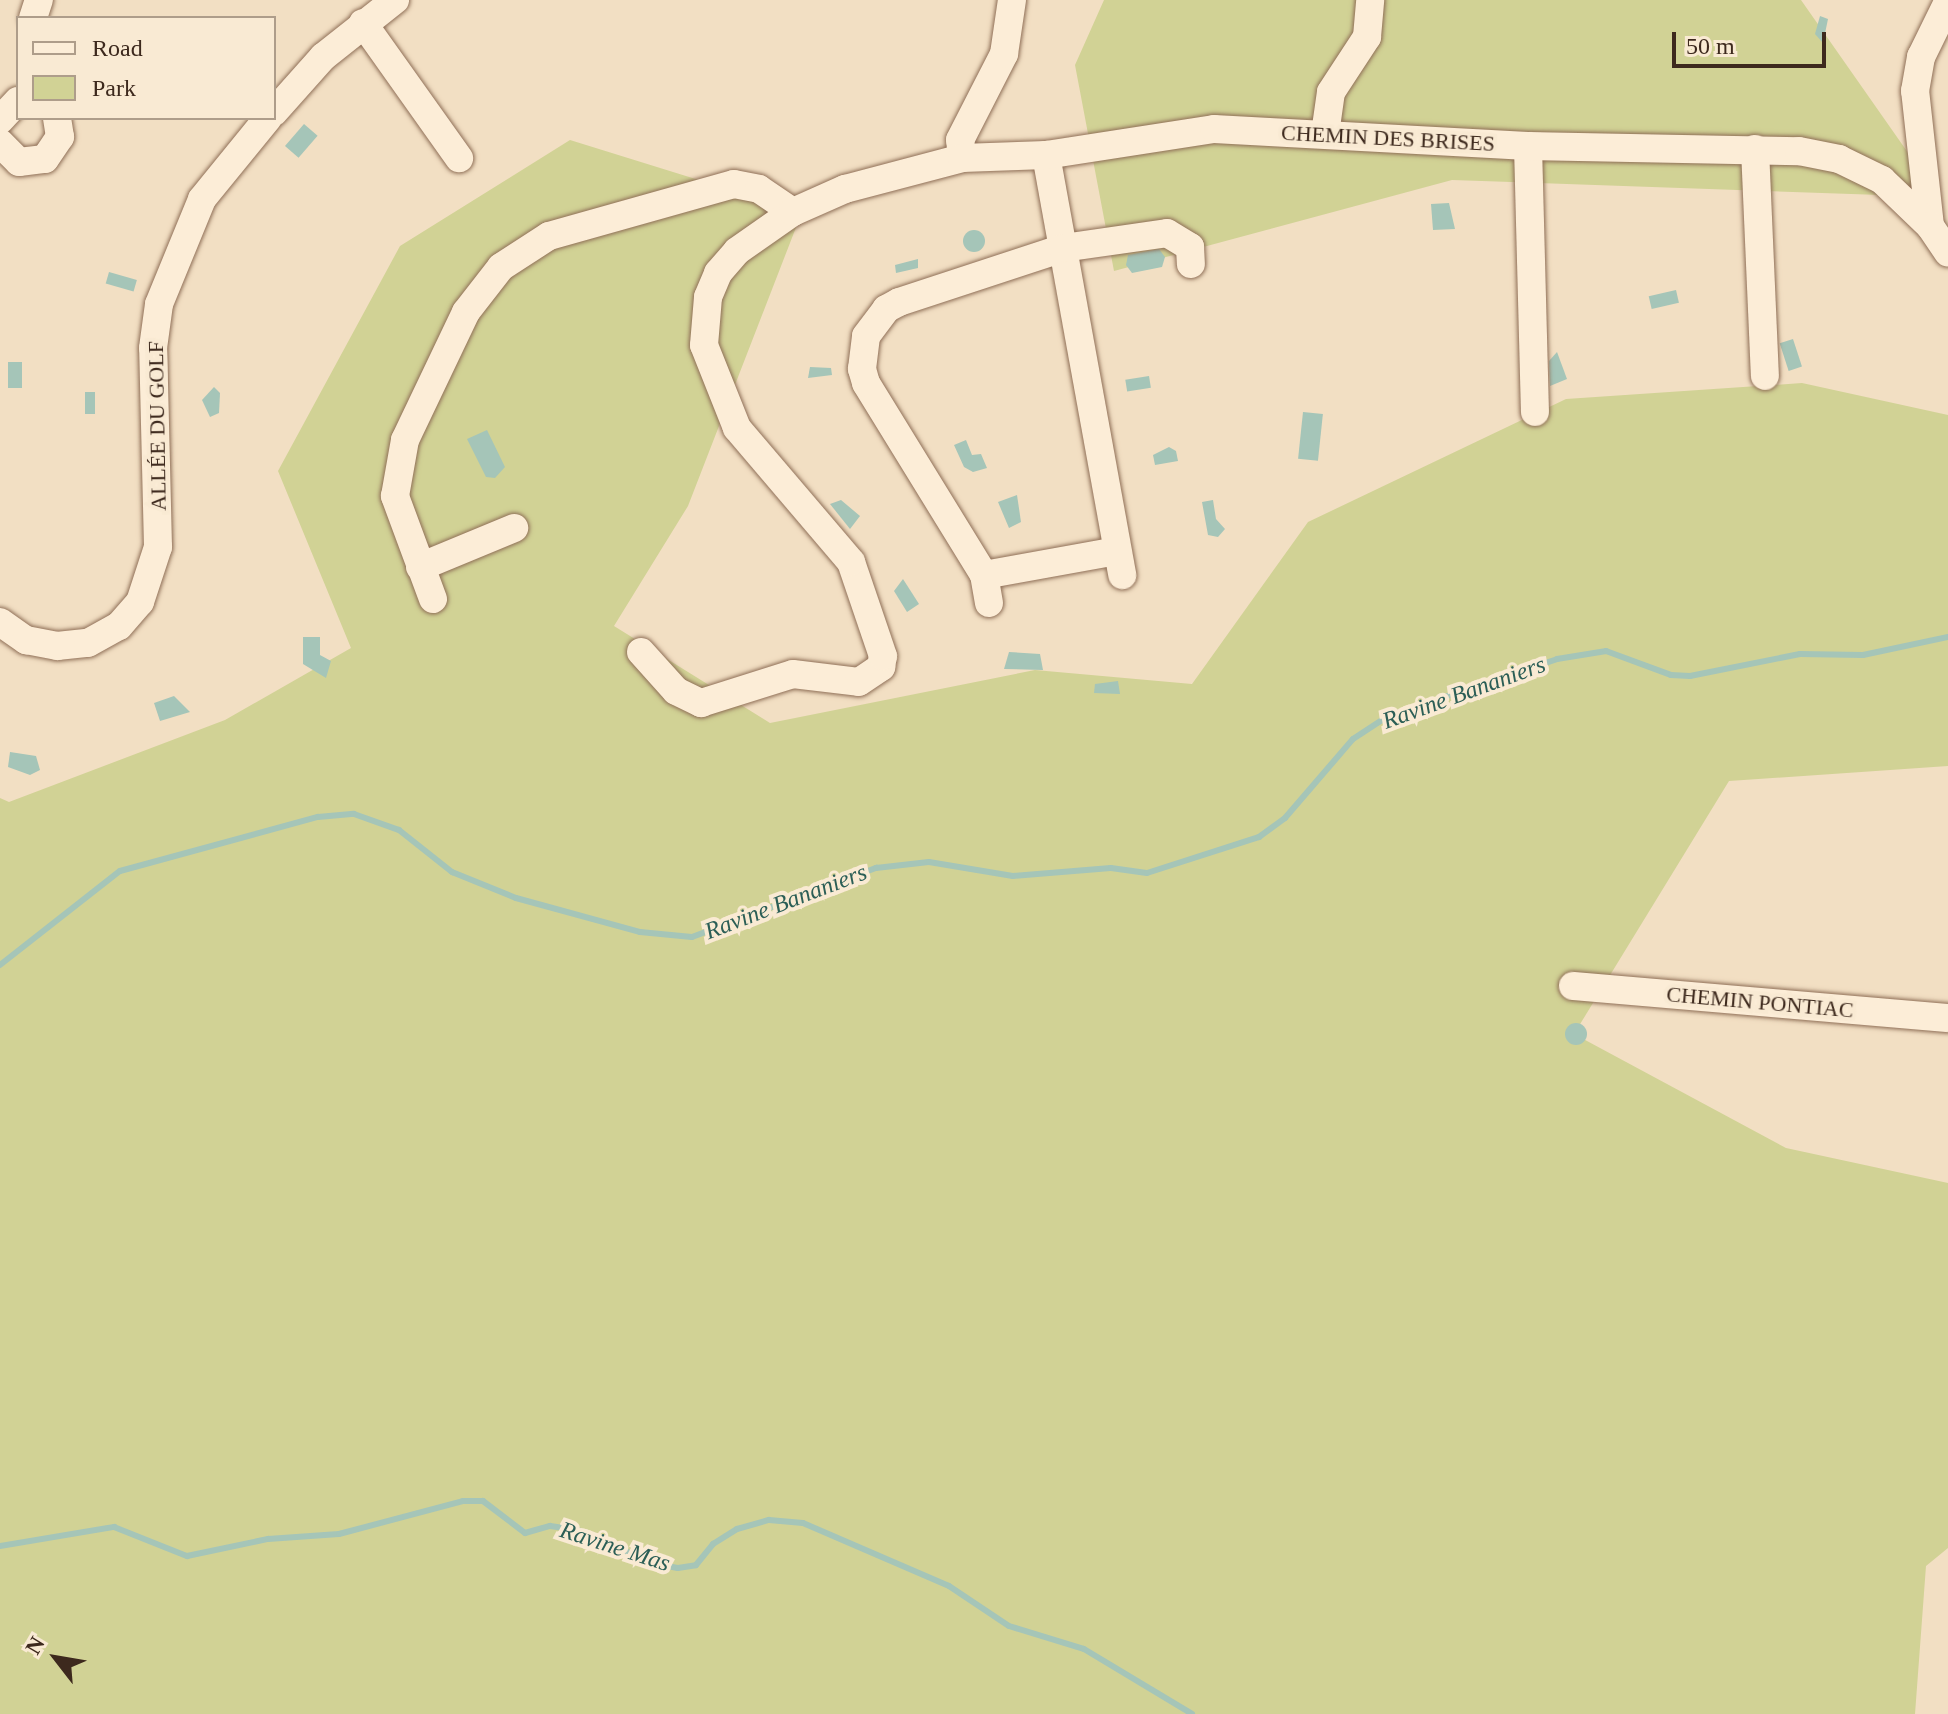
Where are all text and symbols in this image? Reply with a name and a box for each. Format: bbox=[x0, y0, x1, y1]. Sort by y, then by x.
legend bbox=[16, 16, 276, 120]
scale bar bbox=[1676, 16, 1830, 66]
text: 50 m bbox=[1686, 33, 1735, 59]
text: Road bbox=[92, 35, 143, 61]
text: Park bbox=[92, 75, 136, 101]
street label: CHEMIN DES BRISES bbox=[1280, 119, 1496, 157]
street label: ALLÉE DU GOLF bbox=[142, 341, 172, 511]
water label: Ravine Bananiers bbox=[1379, 650, 1549, 736]
water label: Ravine Bananiers bbox=[701, 858, 871, 946]
street label: CHEMIN PONTIAC bbox=[1665, 981, 1855, 1023]
water label: Ravine Mas bbox=[556, 1516, 674, 1578]
north arrow bbox=[16, 1618, 96, 1698]
text: N bbox=[20, 1632, 50, 1659]

